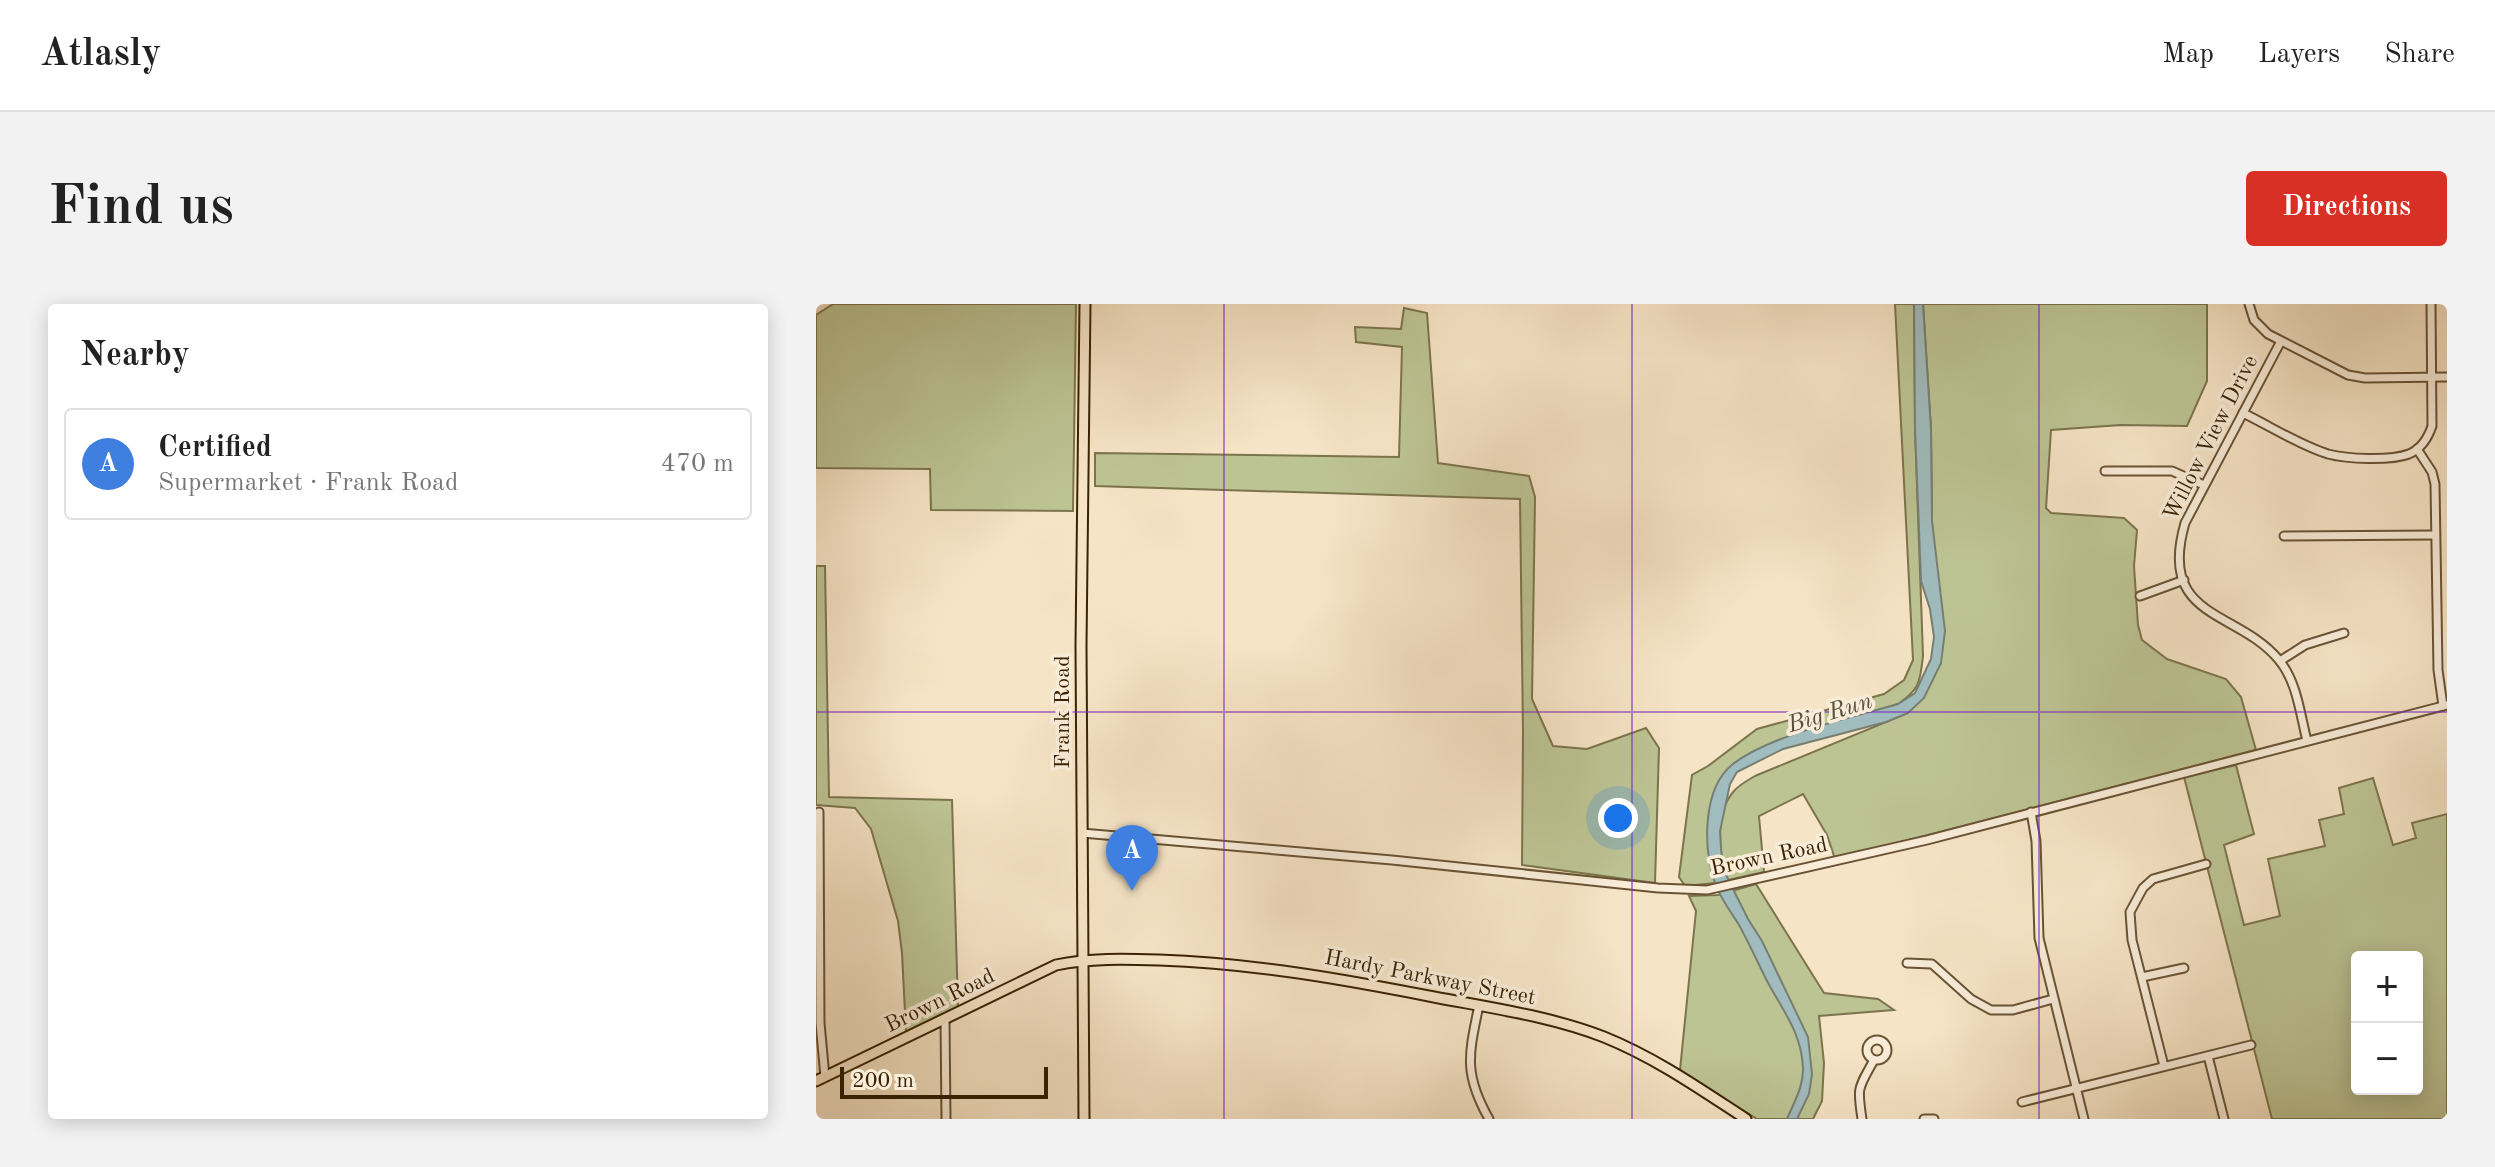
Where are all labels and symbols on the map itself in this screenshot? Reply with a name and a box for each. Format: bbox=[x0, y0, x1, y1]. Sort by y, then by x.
street label: Willow View Drive bbox=[2160, 352, 2262, 524]
street label: Frank Road bbox=[1052, 655, 1074, 769]
water label: Big Run bbox=[1784, 690, 1876, 739]
your location bbox=[1598, 798, 1638, 838]
pin: A bbox=[1106, 825, 1158, 891]
street label: Brown Road bbox=[1709, 834, 1829, 880]
street label: Hardy Parkway Street bbox=[1322, 947, 1538, 1009]
street label: Brown Road bbox=[882, 965, 998, 1037]
scale bar bbox=[840, 1063, 1048, 1099]

